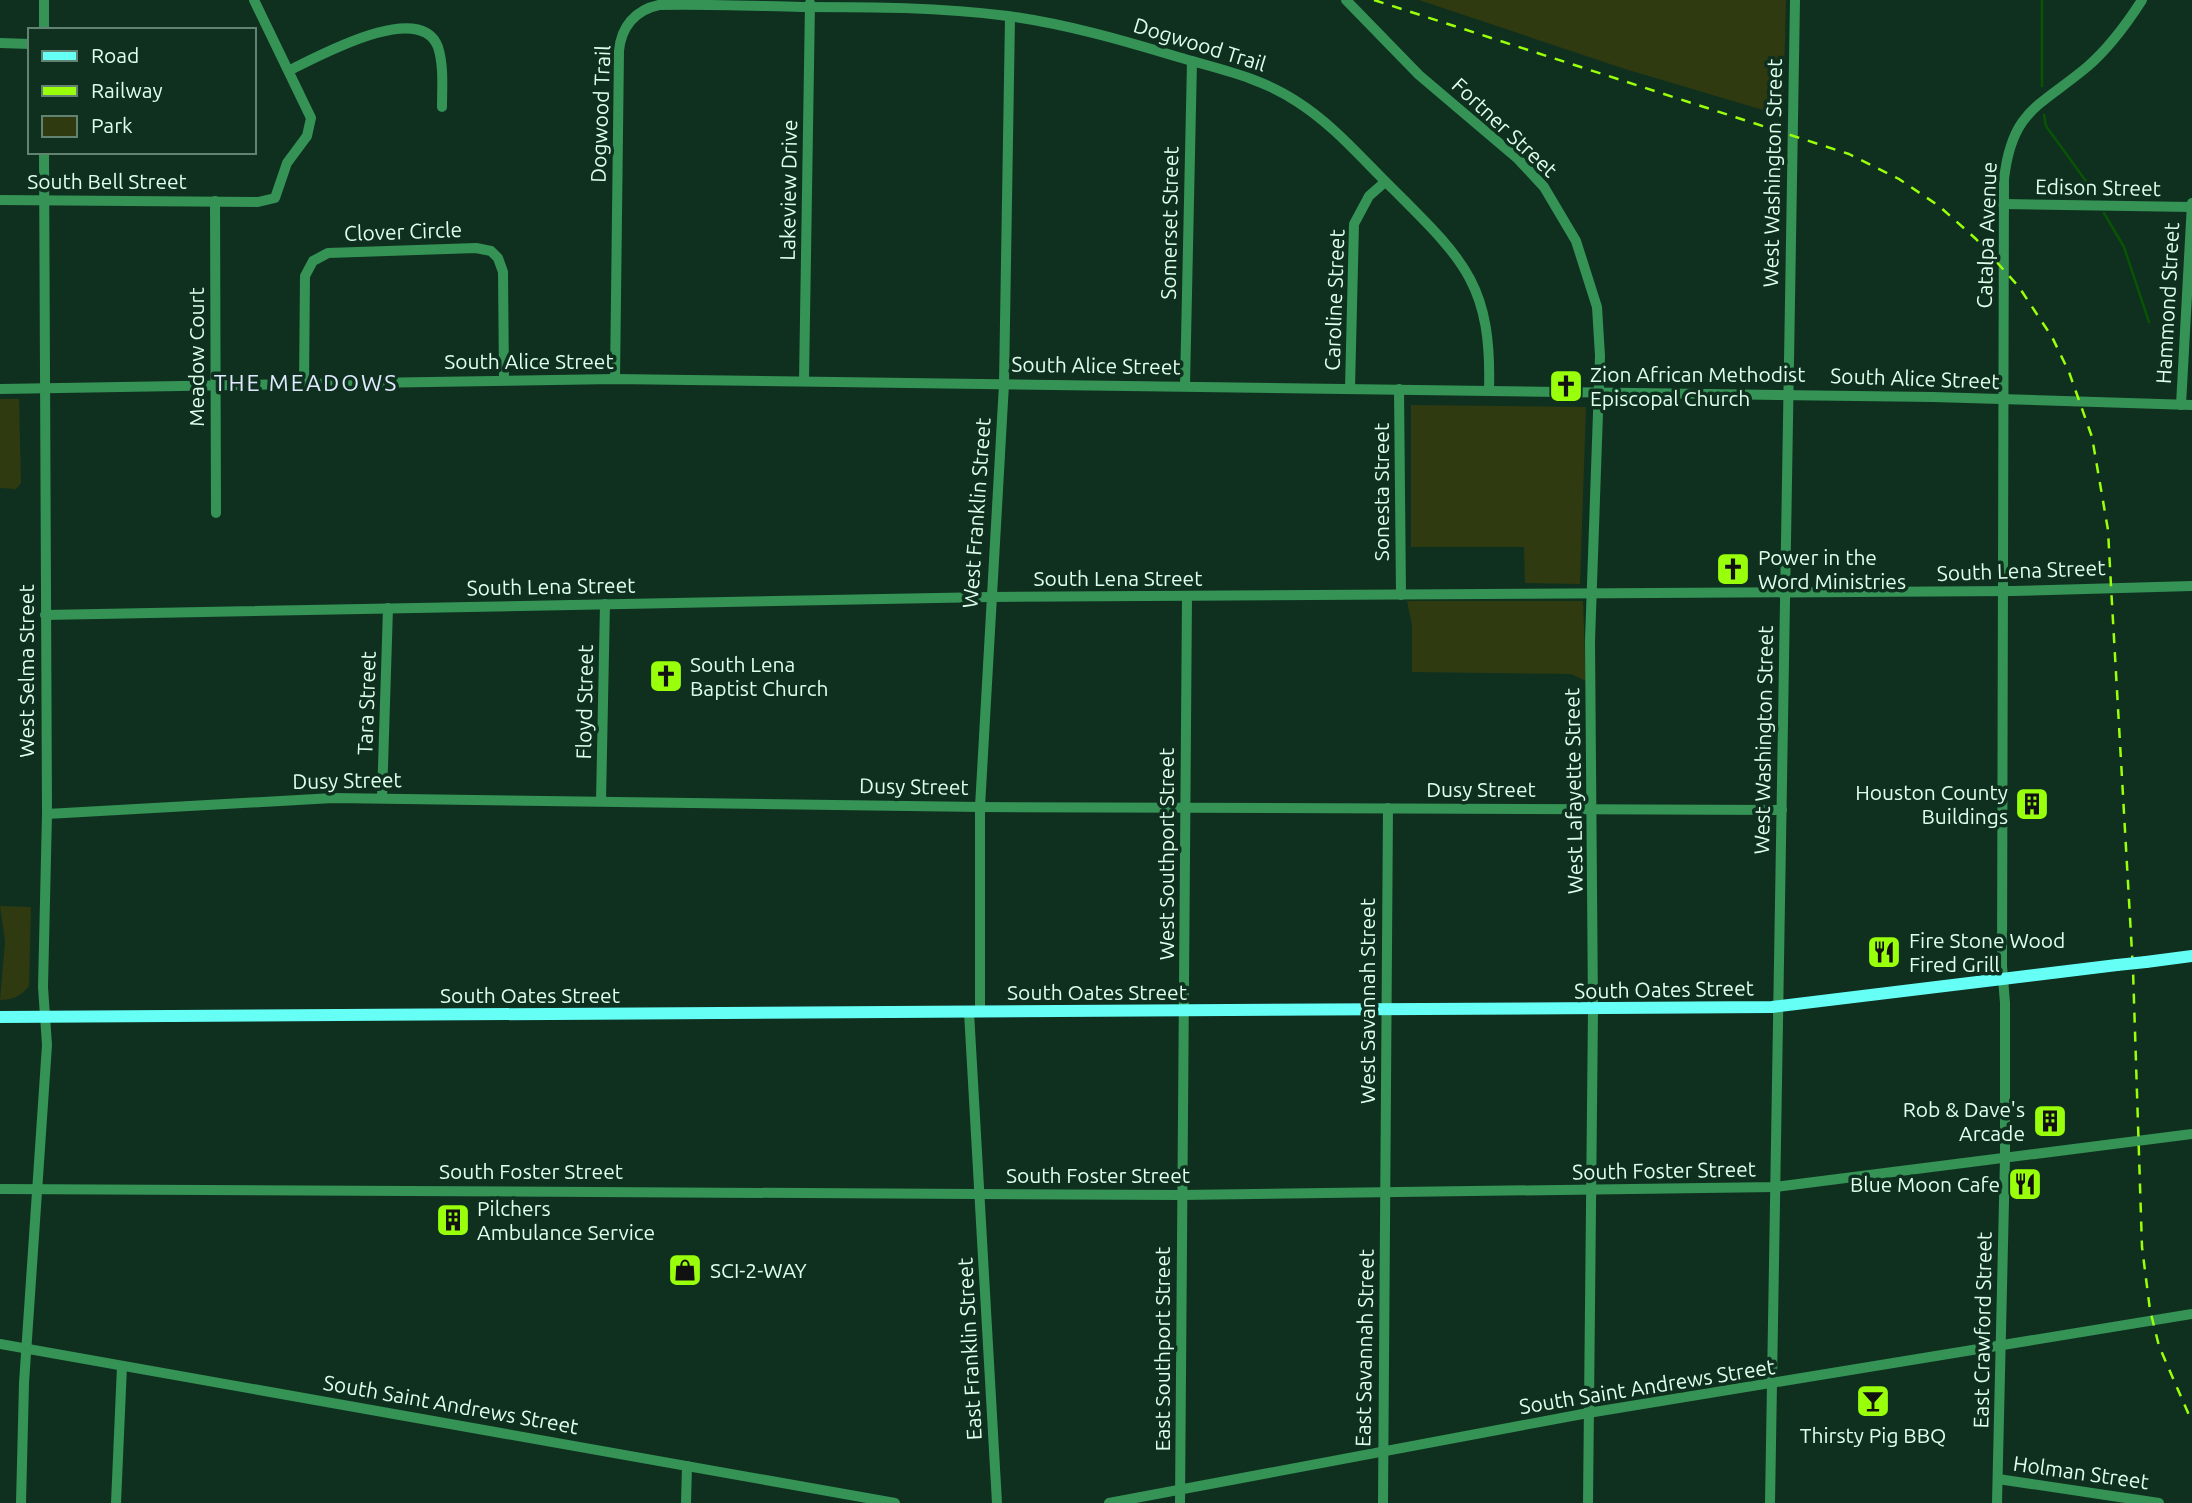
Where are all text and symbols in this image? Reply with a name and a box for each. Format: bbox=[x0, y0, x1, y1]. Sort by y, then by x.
street label: Dogwood Trail bbox=[1131, 12, 1269, 76]
legend bbox=[28, 28, 256, 154]
text: Road bbox=[91, 43, 139, 67]
street label: Dogwood Trail bbox=[586, 45, 614, 183]
street label: West Washington Street bbox=[1758, 58, 1786, 288]
street label: Fortner Street bbox=[1448, 72, 1562, 182]
text: Railway bbox=[91, 78, 163, 102]
text: Park bbox=[91, 113, 133, 137]
street label: Lakeview Drive bbox=[775, 119, 801, 261]
street label: Somerset Street bbox=[1156, 146, 1182, 300]
street label: Catalpa Avenue bbox=[1971, 161, 2001, 309]
street label: South Bell Street bbox=[27, 169, 187, 193]
street label: Edison Street bbox=[2035, 174, 2161, 200]
street label: Clover Circle bbox=[344, 217, 462, 245]
street label: Hammond Street bbox=[2151, 222, 2183, 384]
street label: Caroline Street bbox=[1320, 229, 1348, 371]
street label: Meadow Court bbox=[184, 287, 208, 427]
street label: South Alice Street bbox=[444, 349, 614, 373]
street label: South Alice Street bbox=[1011, 352, 1181, 378]
place label: Zion African Methodist Episcopal Church bbox=[1590, 362, 1805, 410]
street label: South Alice Street bbox=[1830, 363, 2000, 393]
church icon: Zion African Methodist Episcopal Church bbox=[1547, 367, 1585, 405]
district label: THE MEADOWS bbox=[214, 370, 398, 395]
street label: West Franklin Street bbox=[957, 417, 995, 609]
street label: Sonesta Street bbox=[1369, 423, 1393, 561]
place label: Power in the Word Ministries bbox=[1758, 545, 1906, 593]
church icon: Power in the Word Ministries bbox=[1714, 550, 1752, 588]
street label: South Lena Street bbox=[1936, 555, 2106, 585]
street label: South Lena Street bbox=[1034, 566, 1202, 590]
street label: South Lena Street bbox=[466, 573, 636, 599]
street label: West Selma Street bbox=[14, 584, 38, 758]
street label: West Washington Street bbox=[1749, 625, 1777, 855]
street label: Floyd Street bbox=[571, 644, 597, 760]
street label: Tara Street bbox=[352, 651, 380, 755]
place label: South Lena Baptist Church bbox=[690, 652, 829, 700]
church icon: South Lena Baptist Church bbox=[647, 657, 685, 695]
street label: West Lafayette Street bbox=[1559, 688, 1587, 894]
street label: West Southport Street bbox=[1154, 748, 1178, 960]
street label: Dusy Street bbox=[292, 767, 402, 793]
street label: Dusy Street bbox=[859, 773, 969, 799]
street label: Dusy Street bbox=[1426, 777, 1536, 801]
place label: Houston County Buildings bbox=[1855, 780, 2008, 828]
building icon: Houston County Buildings bbox=[2013, 785, 2051, 823]
street label: West Savannah Street bbox=[1355, 898, 1379, 1104]
place label: Fire Stone Wood Fired Grill bbox=[1909, 928, 2065, 976]
restaurant icon: Fire Stone Wood Fired Grill bbox=[1865, 933, 1903, 971]
street label: South Oates Street bbox=[1574, 975, 1754, 1003]
street label: South Oates Street bbox=[1007, 980, 1187, 1004]
street label: South Oates Street bbox=[440, 983, 620, 1007]
place label: Rob & Dave's Arcade bbox=[1903, 1097, 2025, 1145]
building icon: Rob & Dave's Arcade bbox=[2031, 1102, 2069, 1140]
street label: South Foster Street bbox=[1572, 1156, 1756, 1184]
street label: South Foster Street bbox=[439, 1159, 623, 1183]
street label: South Foster Street bbox=[1006, 1163, 1190, 1187]
restaurant icon: Blue Moon Cafe bbox=[2006, 1165, 2044, 1203]
place label: Blue Moon Cafe bbox=[1850, 1172, 2000, 1196]
place label: Pilchers Ambulance Service bbox=[477, 1196, 655, 1244]
building icon: Pilchers Ambulance Service bbox=[434, 1201, 472, 1239]
street label: East Crawford Street bbox=[1968, 1232, 1996, 1428]
street label: East Southport Street bbox=[1150, 1247, 1174, 1451]
street label: East Savannah Street bbox=[1350, 1249, 1378, 1447]
shop icon: SCI-2-WAY bbox=[666, 1251, 704, 1289]
street label: East Franklin Street bbox=[952, 1257, 986, 1441]
place label: SCI-2-WAY bbox=[710, 1258, 807, 1282]
street label: South Saint Andrews Street bbox=[1517, 1354, 1777, 1418]
street label: South Saint Andrews Street bbox=[322, 1370, 580, 1438]
bar icon: Thirsty Pig BBQ bbox=[1854, 1382, 1892, 1420]
place label: Thirsty Pig BBQ bbox=[1800, 1423, 1946, 1447]
street label: Holman Street bbox=[2012, 1451, 2150, 1493]

